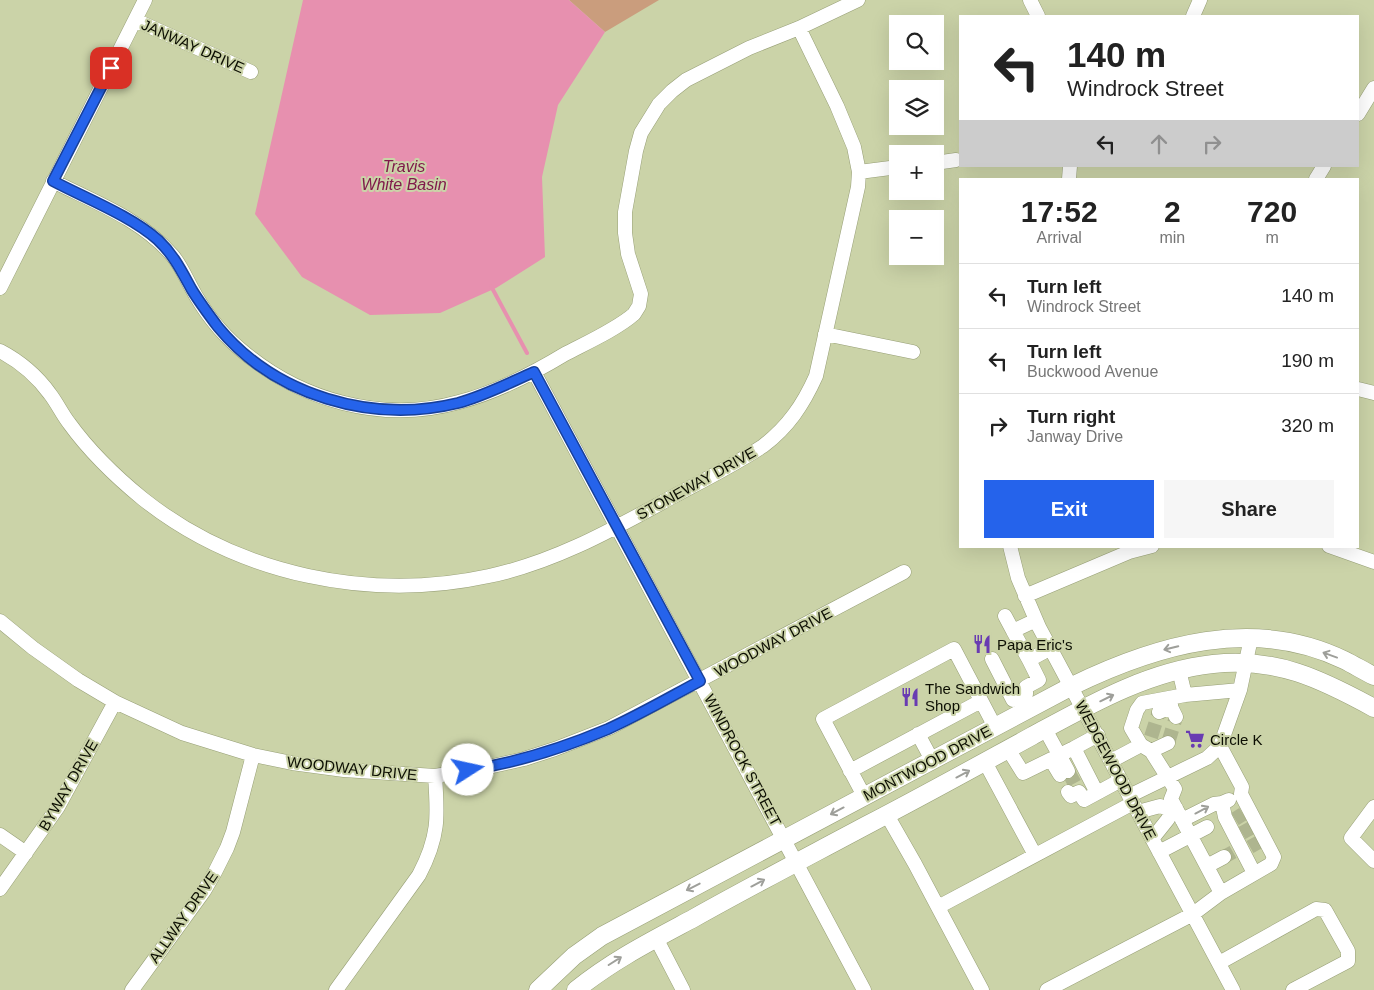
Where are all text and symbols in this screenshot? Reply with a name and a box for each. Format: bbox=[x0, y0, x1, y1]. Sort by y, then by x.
map controls bbox=[889, 15, 944, 265]
button: search bbox=[889, 15, 944, 70]
street label: JANWAY DRIVE bbox=[139, 16, 247, 76]
icon: left bbox=[984, 35, 1049, 100]
text: 140 m bbox=[1067, 35, 1166, 74]
pin bbox=[90, 47, 132, 89]
icon: arrive bbox=[97, 54, 125, 82]
text: Windrock Street bbox=[1067, 76, 1224, 101]
button: layers bbox=[889, 80, 944, 135]
icon: left bbox=[1092, 130, 1120, 158]
icon: ahead bbox=[1145, 130, 1173, 158]
icon: right bbox=[1198, 130, 1226, 158]
button: + bbox=[889, 145, 944, 200]
water label: Travis White Basin bbox=[361, 158, 447, 193]
text: 17:52 bbox=[1021, 195, 1098, 228]
text: 2 bbox=[1164, 195, 1181, 228]
text: 720 bbox=[1247, 195, 1297, 228]
button: − bbox=[889, 210, 944, 265]
text: Arrival bbox=[1037, 229, 1082, 246]
text: min bbox=[1159, 229, 1185, 246]
text: m bbox=[1265, 229, 1279, 246]
text: Turn left bbox=[1027, 276, 1102, 297]
icon: left bbox=[984, 282, 1012, 310]
text: 140 m bbox=[1281, 285, 1334, 306]
text: Windrock Street bbox=[1027, 298, 1141, 315]
text: Turn left bbox=[1027, 341, 1102, 362]
icon: left bbox=[984, 347, 1012, 375]
text: 190 m bbox=[1281, 350, 1334, 371]
text: Buckwood Avenue bbox=[1027, 363, 1158, 380]
text: Turn right bbox=[1027, 406, 1115, 427]
icon: right bbox=[984, 412, 1012, 440]
text: 320 m bbox=[1281, 415, 1334, 436]
text: Janway Drive bbox=[1027, 428, 1123, 445]
street label: STONEWAY DRIVE bbox=[633, 443, 759, 523]
button: Exit bbox=[984, 480, 1154, 538]
button: Share bbox=[1164, 480, 1334, 538]
street label: WOODWAY DRIVE bbox=[711, 604, 835, 680]
restaurant icon: Papa Eric's bbox=[971, 633, 993, 655]
place label: Papa Eric's bbox=[997, 636, 1072, 653]
one-way arrow bbox=[1163, 644, 1179, 653]
one-way arrow bbox=[1323, 650, 1339, 659]
place label: The Sandwich Shop bbox=[925, 680, 1020, 714]
restaurant icon: The Sandwich Shop bbox=[899, 686, 921, 708]
street label: WINDROCK STREET bbox=[701, 691, 785, 829]
one-way arrow bbox=[1099, 692, 1114, 702]
street label: WEDGEWOOD DRIVE bbox=[1072, 698, 1160, 842]
street label: MONTWOOD DRIVE bbox=[860, 722, 994, 804]
supermarket icon: Circle K bbox=[1184, 728, 1206, 750]
place label: Circle K bbox=[1210, 731, 1263, 748]
street label: BYWAY DRIVE bbox=[35, 736, 101, 834]
position arrow bbox=[441, 743, 493, 795]
street label: WOODWAY DRIVE bbox=[286, 753, 418, 783]
one-way arrow bbox=[955, 768, 970, 778]
one-way arrow bbox=[1194, 805, 1209, 814]
one-way arrow bbox=[829, 806, 844, 816]
street label: ALLWAY DRIVE bbox=[145, 868, 221, 966]
one-way arrow bbox=[750, 878, 765, 887]
one-way arrow bbox=[686, 882, 701, 892]
one-way arrow bbox=[608, 955, 622, 965]

